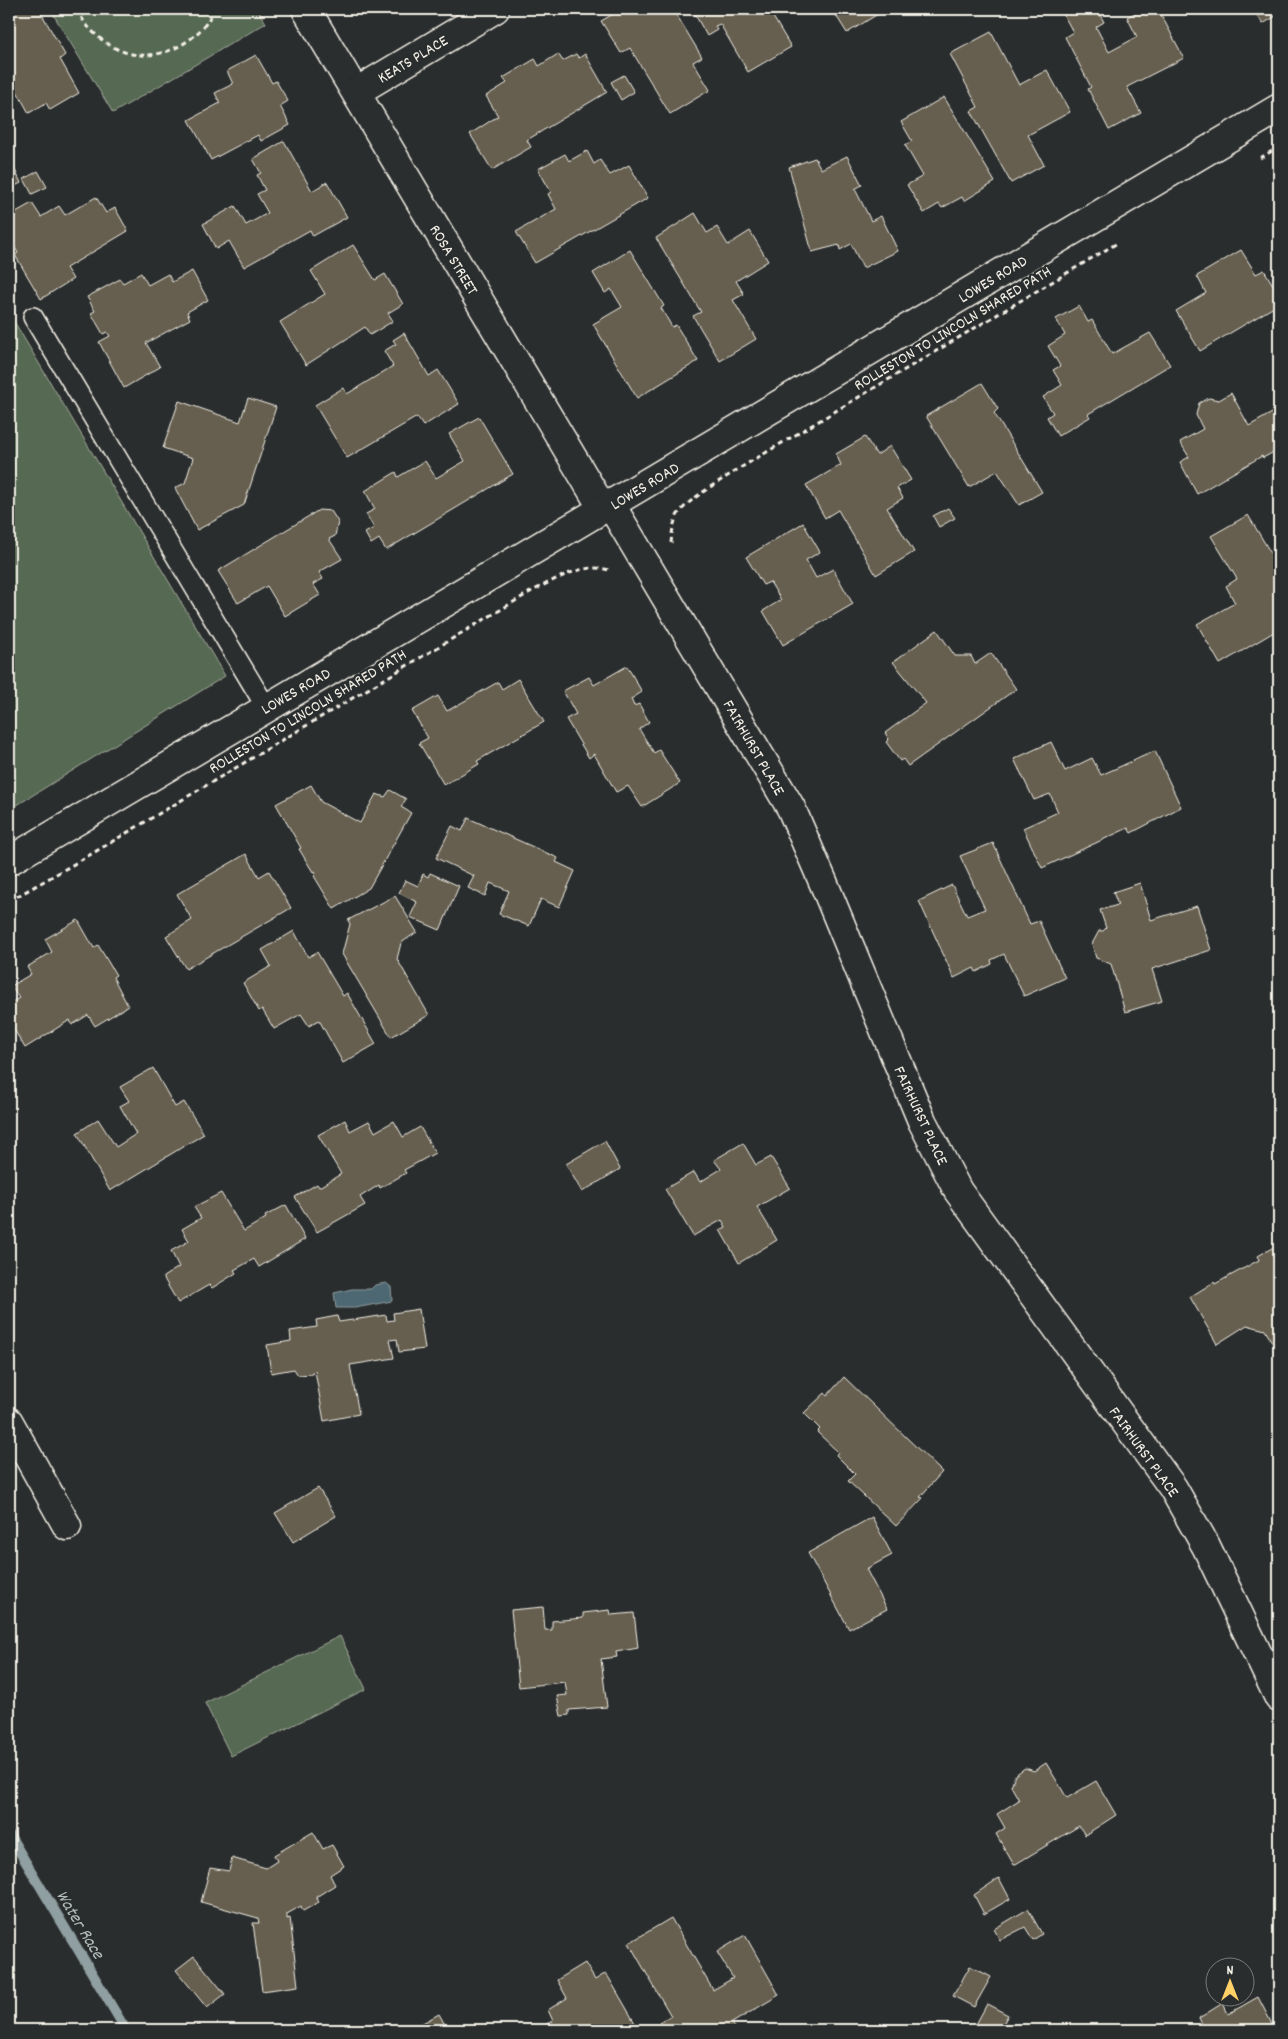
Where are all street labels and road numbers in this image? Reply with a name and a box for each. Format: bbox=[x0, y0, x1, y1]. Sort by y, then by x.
street label: KEATS PLACE bbox=[374, 30, 453, 90]
street label: ROSA STREET bbox=[423, 221, 483, 300]
street label: LOWES ROAD bbox=[954, 250, 1032, 310]
street label: ROLLESTON TO LINCOLN SHARED PATH bbox=[850, 261, 1056, 397]
street label: LOWES ROAD bbox=[606, 457, 684, 517]
street label: ROLLESTON TO LINCOLN SHARED PATH bbox=[205, 644, 411, 780]
street label: LOWES ROAD bbox=[257, 663, 335, 721]
street label: FAIRHURST PLACE bbox=[716, 696, 790, 801]
street label: FAIRHURST PLACE bbox=[887, 1063, 953, 1170]
street label: FAIRHURST PLACE bbox=[1102, 1402, 1184, 1503]

